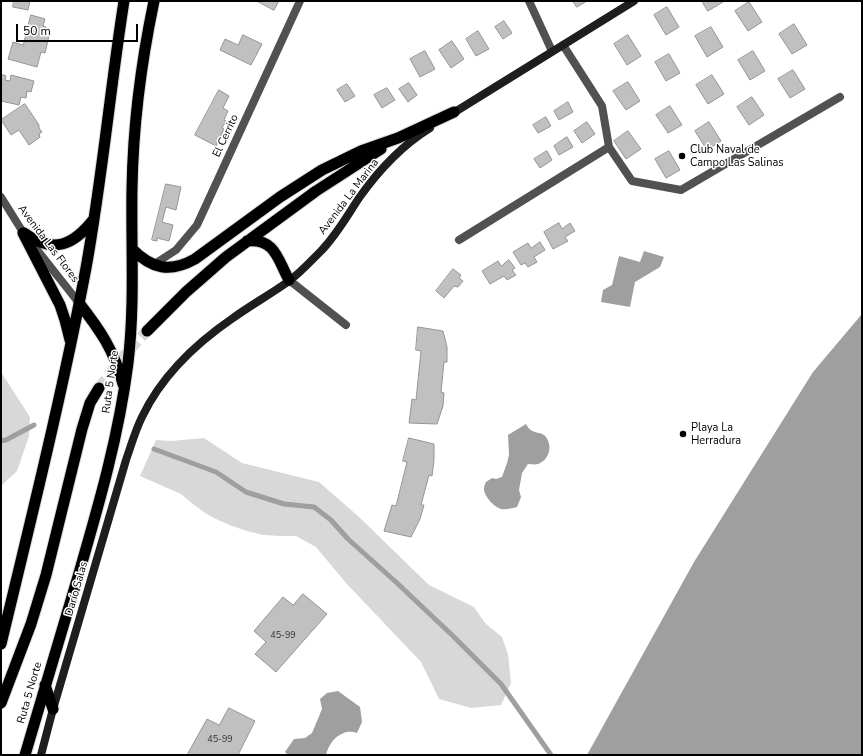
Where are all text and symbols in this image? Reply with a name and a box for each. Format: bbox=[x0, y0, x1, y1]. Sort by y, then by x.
scale bar bbox=[18, 16, 140, 42]
text: 50 m bbox=[23, 23, 51, 39]
street label: El Cerrito bbox=[210, 112, 242, 160]
place label: Club Naval de Campo Las Salinas bbox=[690, 143, 784, 169]
marker: Club Naval de Campo Las Salinas bbox=[677, 151, 687, 161]
street label: Avenida La Marina bbox=[316, 157, 382, 237]
street label: Avenida Las Flores bbox=[15, 203, 81, 285]
street label: Ruta 5 Norte bbox=[100, 350, 122, 414]
place label: Playa La Herradura bbox=[691, 421, 741, 447]
marker: Playa La Herradura bbox=[678, 429, 688, 439]
street label: Darío Salas bbox=[63, 560, 91, 618]
house number: 45-99 bbox=[270, 631, 296, 641]
street label: Ruta 5 Norte bbox=[15, 661, 45, 725]
house number: 45-99 bbox=[207, 735, 233, 745]

